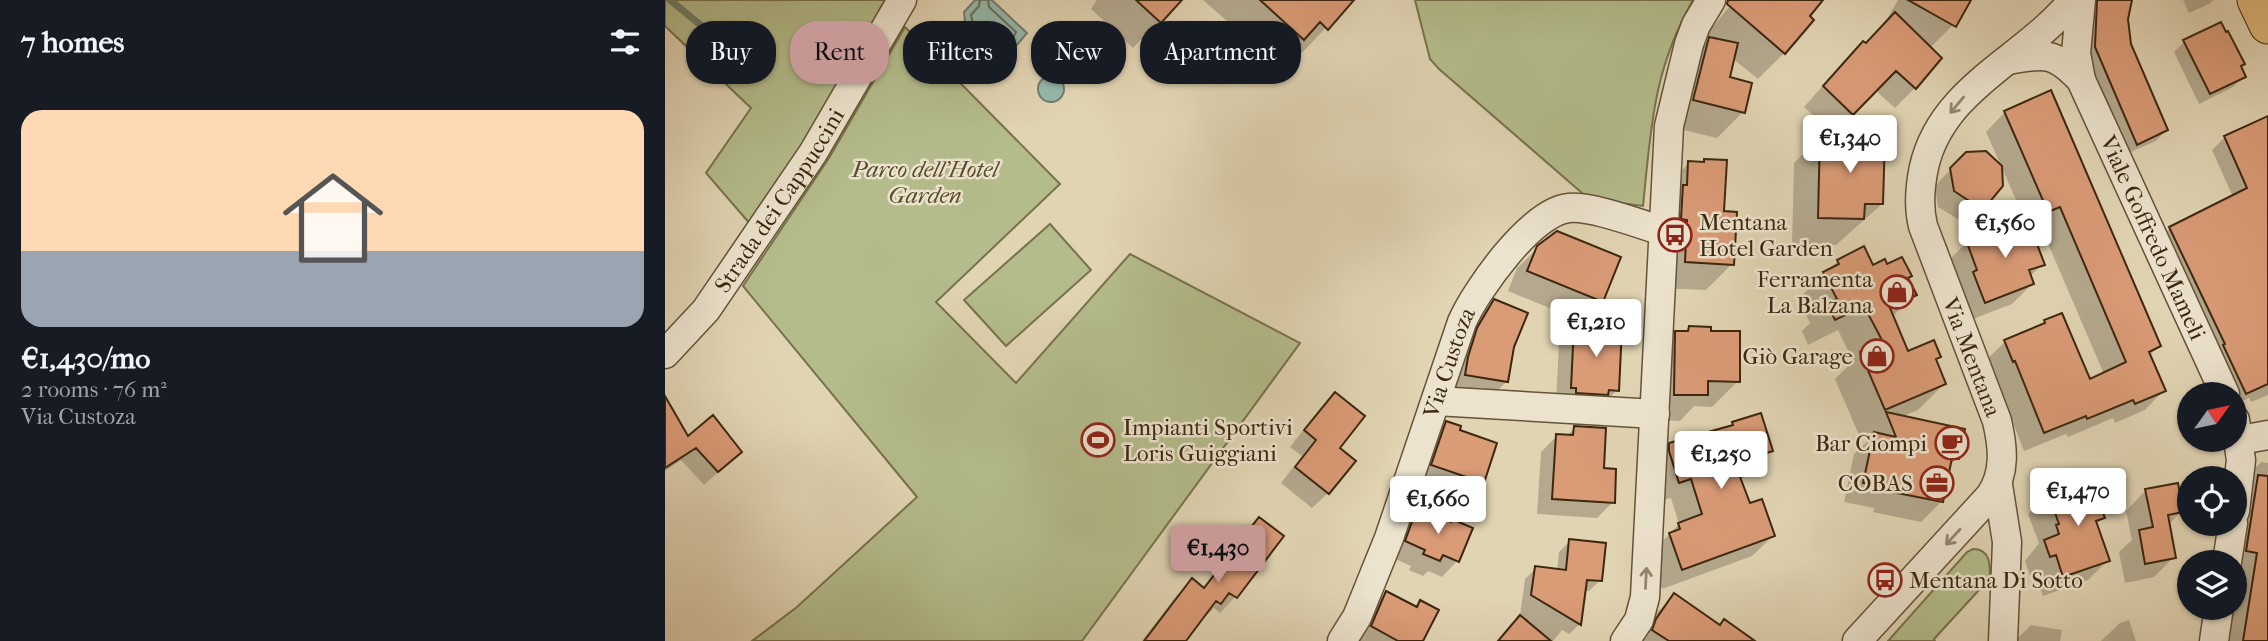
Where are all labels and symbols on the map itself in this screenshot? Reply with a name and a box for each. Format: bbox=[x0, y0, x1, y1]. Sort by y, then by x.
one-way arrow bbox=[1949, 96, 1965, 114]
street label: Strada dei Cappuccini bbox=[709, 103, 850, 298]
pin: €1,340 bbox=[1793, 116, 1907, 175]
street label: Viale Goffredo Mameli bbox=[2094, 130, 2211, 344]
park label: Parco dell'Hotel Garden bbox=[851, 156, 1001, 209]
pin: €1,560 bbox=[1948, 201, 2062, 260]
place label: Mentana Hotel Garden bbox=[1699, 209, 1834, 262]
bus stop icon: Mentana Hotel Garden bbox=[1656, 216, 1694, 254]
place label: Ferramenta La Balzana bbox=[1757, 266, 1873, 319]
shop icon: Ferramenta La Balzana bbox=[1878, 273, 1916, 311]
street label: Via Mentana bbox=[1936, 293, 2007, 421]
pin: €1,210 bbox=[1539, 300, 1653, 359]
street label: Via Custoza bbox=[1417, 302, 1481, 422]
shop icon: Giò Garage bbox=[1858, 337, 1896, 375]
place label: Giò Garage bbox=[1743, 343, 1853, 370]
north arrow bbox=[2177, 382, 2247, 452]
place label: Impianti Sportivi Loris Guiggiani bbox=[1123, 414, 1293, 467]
sports icon: Impianti Sportivi Loris Guiggiani bbox=[1079, 421, 1117, 459]
cafe icon: Bar Ciompi bbox=[1933, 424, 1971, 462]
place label: Bar Ciompi bbox=[1815, 430, 1927, 457]
pin: €1,250 bbox=[1664, 432, 1778, 491]
office icon: COBAS bbox=[1918, 464, 1956, 502]
pin: €1,470 bbox=[2021, 468, 2135, 528]
place label: COBAS bbox=[1838, 470, 1913, 497]
pin: €1,660 bbox=[1381, 476, 1495, 536]
pin: €1,430 bbox=[1161, 526, 1275, 585]
one-way arrow bbox=[1945, 528, 1961, 546]
bus stop icon: Mentana Di Sotto bbox=[1866, 561, 1904, 599]
one-way arrow bbox=[1640, 567, 1653, 590]
place label: Mentana Di Sotto bbox=[1909, 567, 2083, 594]

